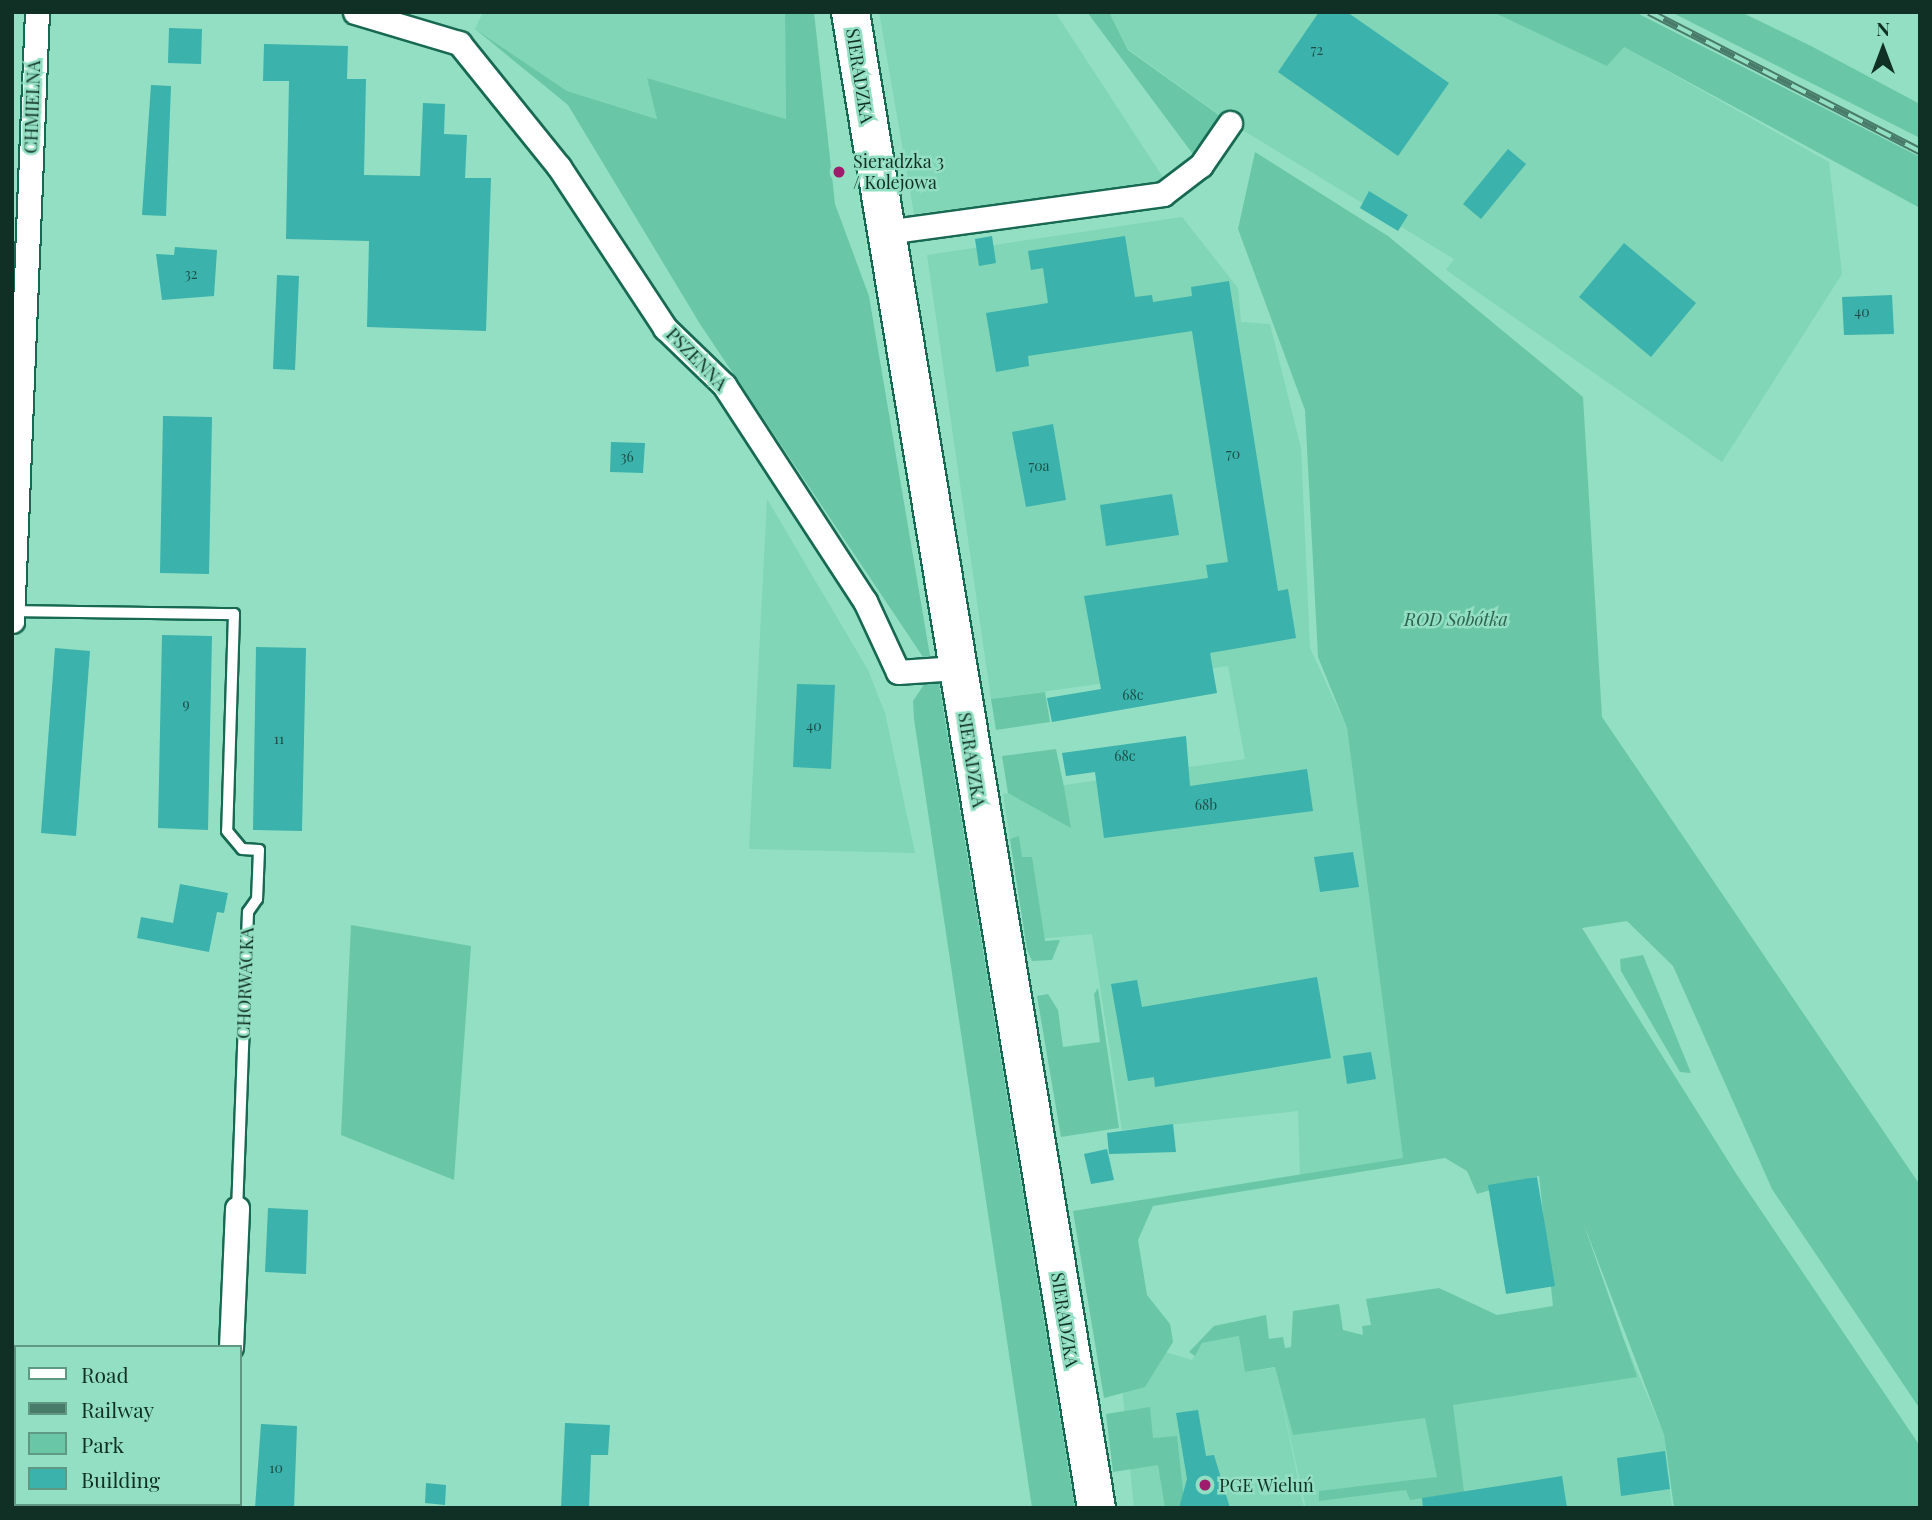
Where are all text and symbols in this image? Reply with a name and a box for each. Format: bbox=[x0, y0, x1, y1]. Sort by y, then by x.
north arrow bbox=[1848, 14, 1918, 84]
text: N bbox=[1876, 15, 1890, 41]
street label: SIERADZKA bbox=[842, 27, 878, 125]
house number: 72 bbox=[1311, 42, 1323, 58]
street label: CHMIELNA bbox=[20, 60, 44, 154]
place label: Sieradzka 3 / Kolejowa bbox=[853, 151, 944, 194]
marker: Sieradzka 3 / Kolejowa bbox=[831, 164, 847, 180]
house number: 32 bbox=[184, 266, 198, 282]
house number: 40 bbox=[1854, 304, 1870, 320]
street label: PSZENNA bbox=[662, 323, 732, 395]
house number: 70 bbox=[1226, 446, 1240, 462]
house number: 36 bbox=[620, 449, 634, 465]
house number: 70a bbox=[1028, 458, 1050, 474]
park label: ROD Sobótka bbox=[1404, 608, 1508, 630]
house number: 68c bbox=[1122, 687, 1144, 703]
house number: 9 bbox=[182, 696, 190, 712]
street label: SIERADZKA bbox=[954, 711, 990, 809]
house number: 40 bbox=[806, 718, 822, 734]
house number: 11 bbox=[274, 731, 284, 747]
house number: 68c bbox=[1114, 748, 1136, 764]
house number: 68b bbox=[1195, 797, 1217, 813]
street label: CHORWACKA bbox=[232, 927, 258, 1039]
street label: SIERADZKA bbox=[1047, 1271, 1083, 1369]
legend bbox=[14, 1345, 242, 1506]
text: Road bbox=[81, 1360, 129, 1388]
text: Railway bbox=[81, 1395, 154, 1423]
text: Park bbox=[81, 1430, 124, 1458]
house number: 10 bbox=[269, 1460, 283, 1476]
text: Building bbox=[81, 1465, 160, 1493]
place label: PGE Wieluń bbox=[1219, 1474, 1314, 1496]
marker: PGE Wieluń bbox=[1197, 1477, 1213, 1493]

